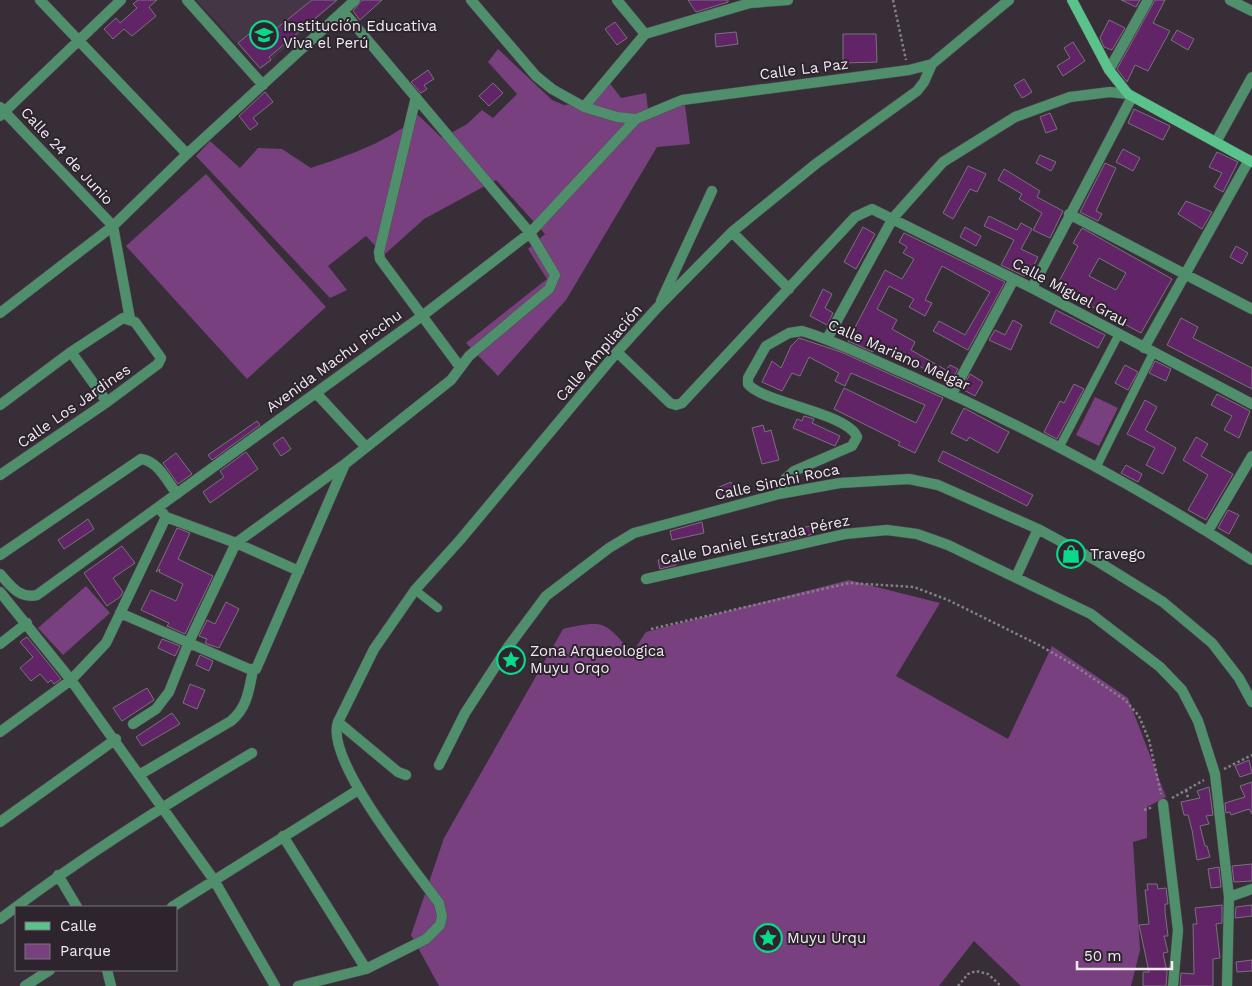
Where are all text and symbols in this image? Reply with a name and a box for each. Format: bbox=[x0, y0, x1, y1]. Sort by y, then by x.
place label: Institución Educativa Viva el Perú bbox=[283, 17, 438, 52]
school or university icon: Institución Educativa Viva el Perú bbox=[249, 20, 279, 50]
street label: Calle La Paz bbox=[758, 55, 850, 83]
street label: Calle 24 de Junio bbox=[17, 103, 117, 209]
street label: Calle Miguel Grau bbox=[1009, 254, 1131, 330]
street label: Calle Ampliación bbox=[552, 301, 646, 405]
street label: Avenida Machu Picchu bbox=[263, 306, 405, 416]
street label: Calle Mariano Melgar bbox=[825, 316, 973, 394]
street label: Calle Los Jardines bbox=[14, 360, 134, 452]
street label: Calle Sinchi Roca bbox=[713, 460, 841, 504]
street label: Calle Daniel Estrada Pérez bbox=[659, 511, 851, 569]
shop icon: Travego bbox=[1056, 539, 1086, 569]
place label: Travego bbox=[1090, 545, 1146, 563]
place label: Zona Arqueologica Muyu Orqo bbox=[530, 642, 665, 677]
place icon: Zona Arqueologica Muyu Orqo bbox=[496, 645, 526, 675]
legend bbox=[15, 906, 178, 971]
text: Calle bbox=[60, 917, 97, 935]
place icon: Muyu Urqu bbox=[753, 923, 783, 953]
place label: Muyu Urqu bbox=[787, 929, 866, 947]
scale bar bbox=[1077, 938, 1172, 970]
text: Parque bbox=[60, 942, 111, 960]
text: 50 m bbox=[1084, 947, 1121, 965]

